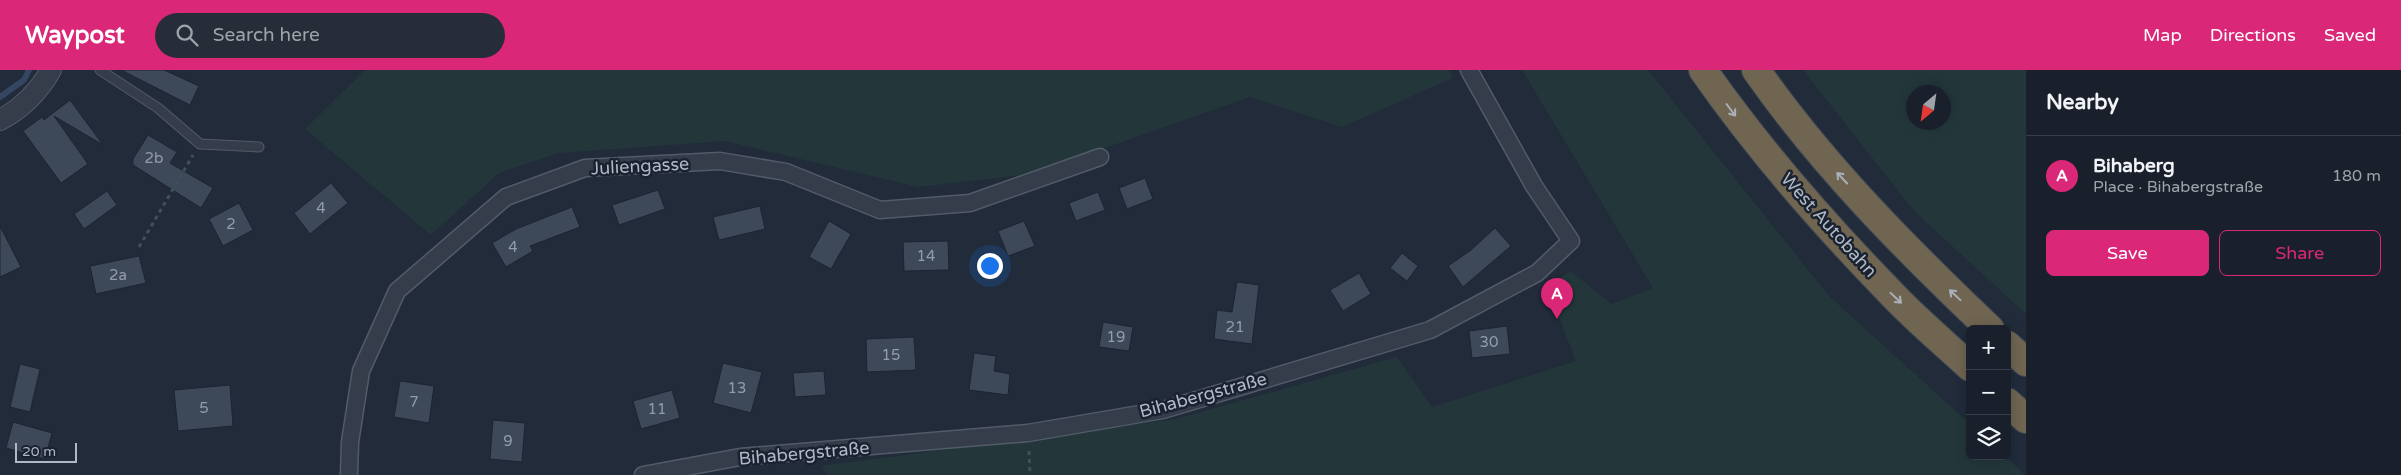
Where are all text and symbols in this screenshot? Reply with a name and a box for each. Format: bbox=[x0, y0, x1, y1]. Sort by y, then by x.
search box bbox=[155, 13, 505, 58]
text: Waypost bbox=[25, 21, 125, 50]
icon: search bbox=[173, 21, 201, 49]
text: Search here bbox=[213, 24, 320, 46]
text: Map bbox=[2143, 24, 2182, 46]
text: Directions bbox=[2210, 24, 2296, 46]
text: Saved bbox=[2324, 24, 2376, 46]
north arrow bbox=[1906, 85, 1951, 130]
text: Nearby bbox=[2046, 90, 2119, 115]
one-way arrow bbox=[1726, 103, 1736, 117]
house number: 2b bbox=[145, 149, 163, 167]
street label: Juliengasse bbox=[590, 152, 690, 180]
text: Bihaberg bbox=[2093, 155, 2175, 177]
text: A bbox=[2056, 166, 2068, 186]
text: 180 m bbox=[2332, 166, 2381, 186]
street label: West Autobahn bbox=[1776, 168, 1882, 282]
one-way arrow bbox=[1836, 172, 1848, 185]
text: Place · Bihabergstraße bbox=[2093, 177, 2263, 197]
house number: 4 bbox=[316, 199, 326, 217]
house number: 2 bbox=[226, 215, 236, 233]
button: Save bbox=[2046, 230, 2209, 276]
button: Share bbox=[2219, 230, 2381, 276]
house number: 4 bbox=[508, 238, 518, 256]
house number: 14 bbox=[917, 247, 935, 265]
your location bbox=[977, 253, 1003, 279]
house number: 2a bbox=[109, 266, 127, 284]
pin: A bbox=[1541, 278, 1573, 319]
one-way arrow bbox=[1948, 289, 1961, 301]
one-way arrow bbox=[1889, 292, 1902, 304]
house number: 21 bbox=[1226, 318, 1244, 336]
map controls bbox=[1966, 325, 2011, 460]
button: + bbox=[1966, 325, 2011, 370]
house number: 19 bbox=[1107, 328, 1125, 346]
house number: 30 bbox=[1480, 333, 1498, 351]
house number: 15 bbox=[882, 346, 900, 364]
street label: Bihabergstraße bbox=[1137, 367, 1269, 423]
button: − bbox=[1966, 370, 2011, 415]
house number: 13 bbox=[728, 379, 746, 397]
house number: 7 bbox=[409, 393, 419, 411]
house number: 5 bbox=[199, 399, 209, 417]
house number: 11 bbox=[648, 400, 666, 418]
button: layers bbox=[1966, 415, 2011, 460]
house number: 9 bbox=[503, 432, 513, 450]
street label: Bihabergstraße bbox=[738, 436, 870, 470]
scale bar bbox=[15, 440, 78, 463]
text: 20 m bbox=[22, 443, 56, 460]

